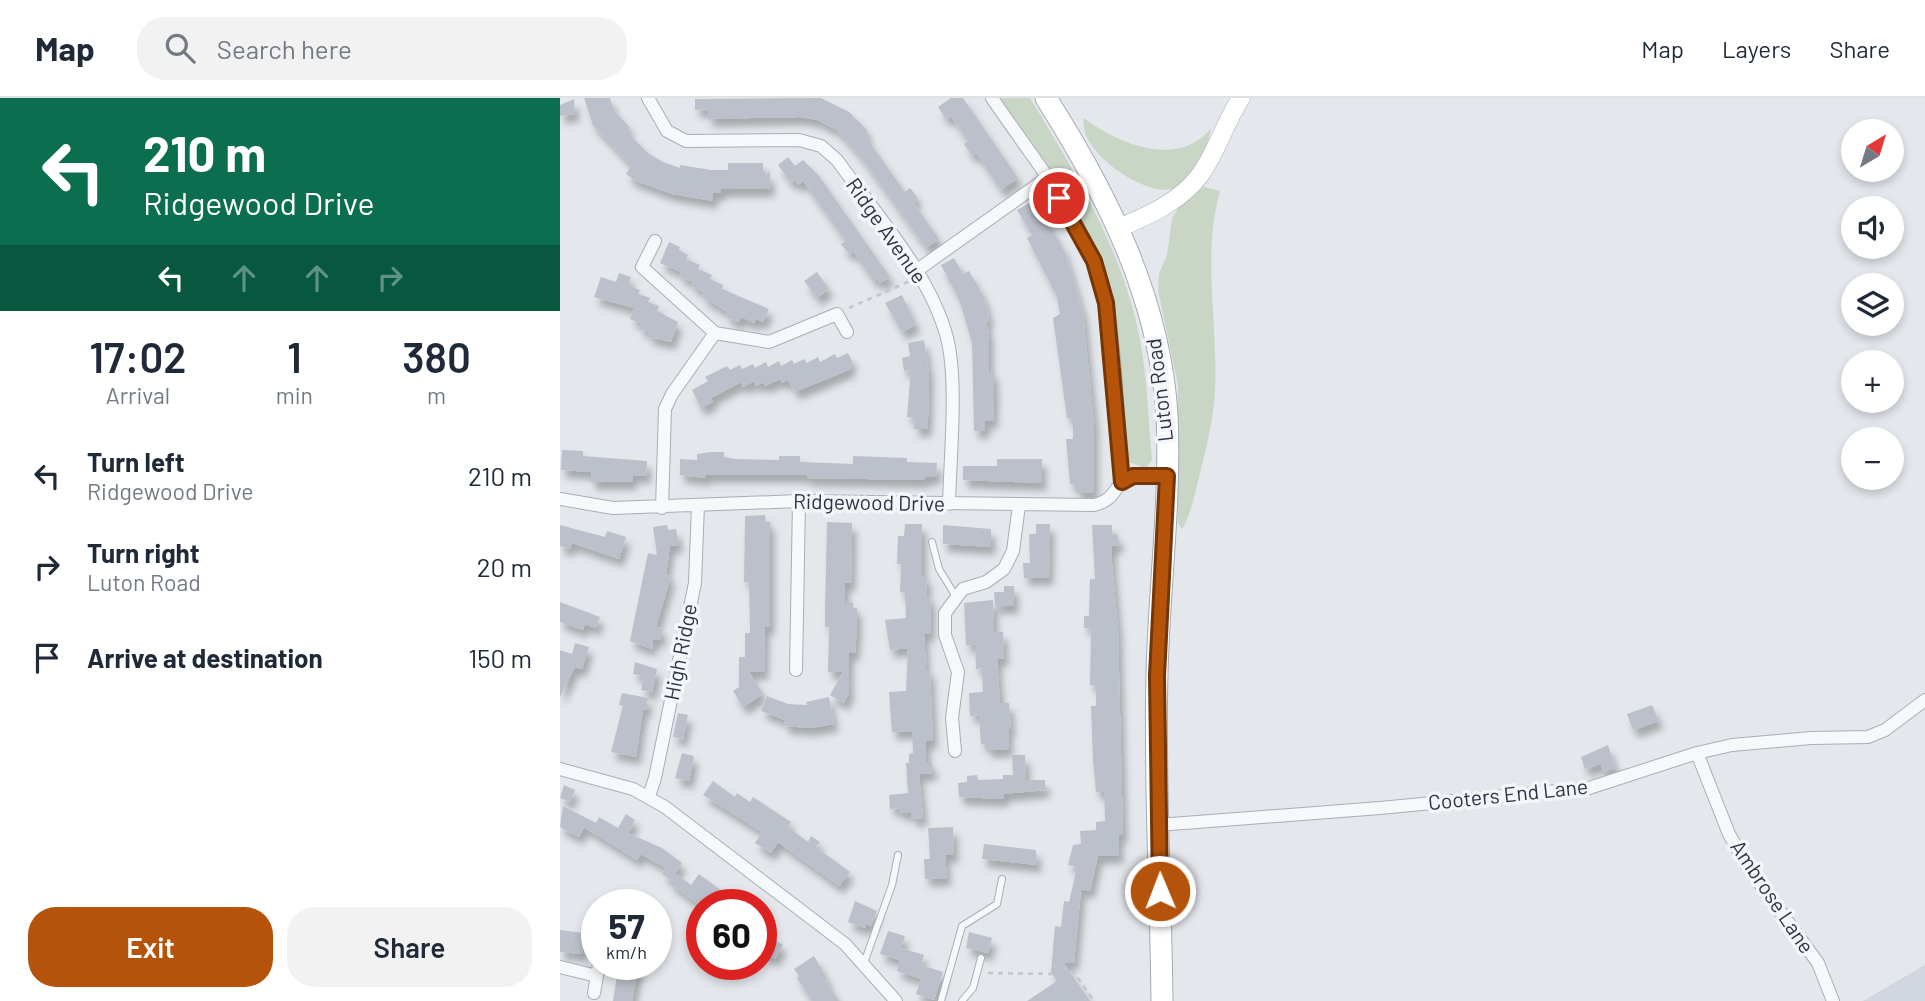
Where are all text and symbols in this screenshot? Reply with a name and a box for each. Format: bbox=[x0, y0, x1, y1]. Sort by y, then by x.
search box bbox=[137, 17, 627, 80]
text: Map bbox=[35, 28, 95, 68]
icon: search bbox=[161, 29, 199, 67]
text: Search here bbox=[217, 33, 352, 64]
text: Map bbox=[1641, 34, 1684, 63]
text: Layers bbox=[1722, 34, 1791, 63]
text: Share bbox=[1829, 34, 1890, 63]
north arrow bbox=[1841, 119, 1904, 182]
map controls bbox=[1841, 119, 1904, 490]
text: 210 m bbox=[143, 123, 266, 182]
icon: left bbox=[28, 126, 119, 217]
pin bbox=[1029, 168, 1089, 228]
street label: Ridge Avenue bbox=[842, 173, 933, 288]
icon: arrive bbox=[1040, 179, 1078, 217]
text: Ridgewood Drive bbox=[143, 183, 375, 221]
button: sound bbox=[1841, 196, 1904, 259]
icon: left bbox=[152, 259, 190, 297]
icon: ahead bbox=[225, 259, 263, 297]
icon: ahead bbox=[298, 259, 336, 297]
icon: right bbox=[371, 259, 409, 297]
button: layers bbox=[1841, 273, 1904, 336]
text: 17:02 bbox=[89, 331, 186, 381]
text: 1 bbox=[287, 331, 302, 381]
text: 380 bbox=[402, 331, 471, 381]
street label: Luton Road bbox=[1140, 337, 1177, 443]
button: + bbox=[1841, 350, 1904, 413]
text: Arrival bbox=[106, 381, 170, 409]
text: min bbox=[276, 381, 313, 409]
text: m bbox=[427, 381, 446, 409]
button: − bbox=[1841, 427, 1904, 490]
text: Turn left bbox=[87, 446, 185, 477]
icon: left bbox=[28, 457, 66, 495]
text: 210 m bbox=[468, 460, 532, 491]
text: Ridgewood Drive bbox=[87, 477, 253, 505]
street label: Ridgewood Drive bbox=[793, 488, 945, 515]
text: Turn right bbox=[87, 537, 200, 568]
icon: right bbox=[28, 548, 66, 586]
text: 20 m bbox=[477, 551, 532, 582]
text: Luton Road bbox=[87, 568, 201, 596]
street label: High Ridge bbox=[658, 601, 701, 702]
icon: arrive bbox=[28, 639, 66, 677]
text: Arrive at destination bbox=[87, 642, 323, 673]
text: 150 m bbox=[468, 642, 532, 673]
street label: Cooters End Lane bbox=[1427, 773, 1589, 814]
street label: Ambrose Lane bbox=[1726, 835, 1820, 957]
position arrow bbox=[1123, 854, 1197, 928]
speed limit sign: 60 bbox=[686, 889, 777, 980]
text: 57 bbox=[608, 904, 645, 946]
button: Exit bbox=[28, 907, 273, 987]
button: Share bbox=[287, 907, 532, 987]
text: km/h bbox=[606, 941, 647, 963]

